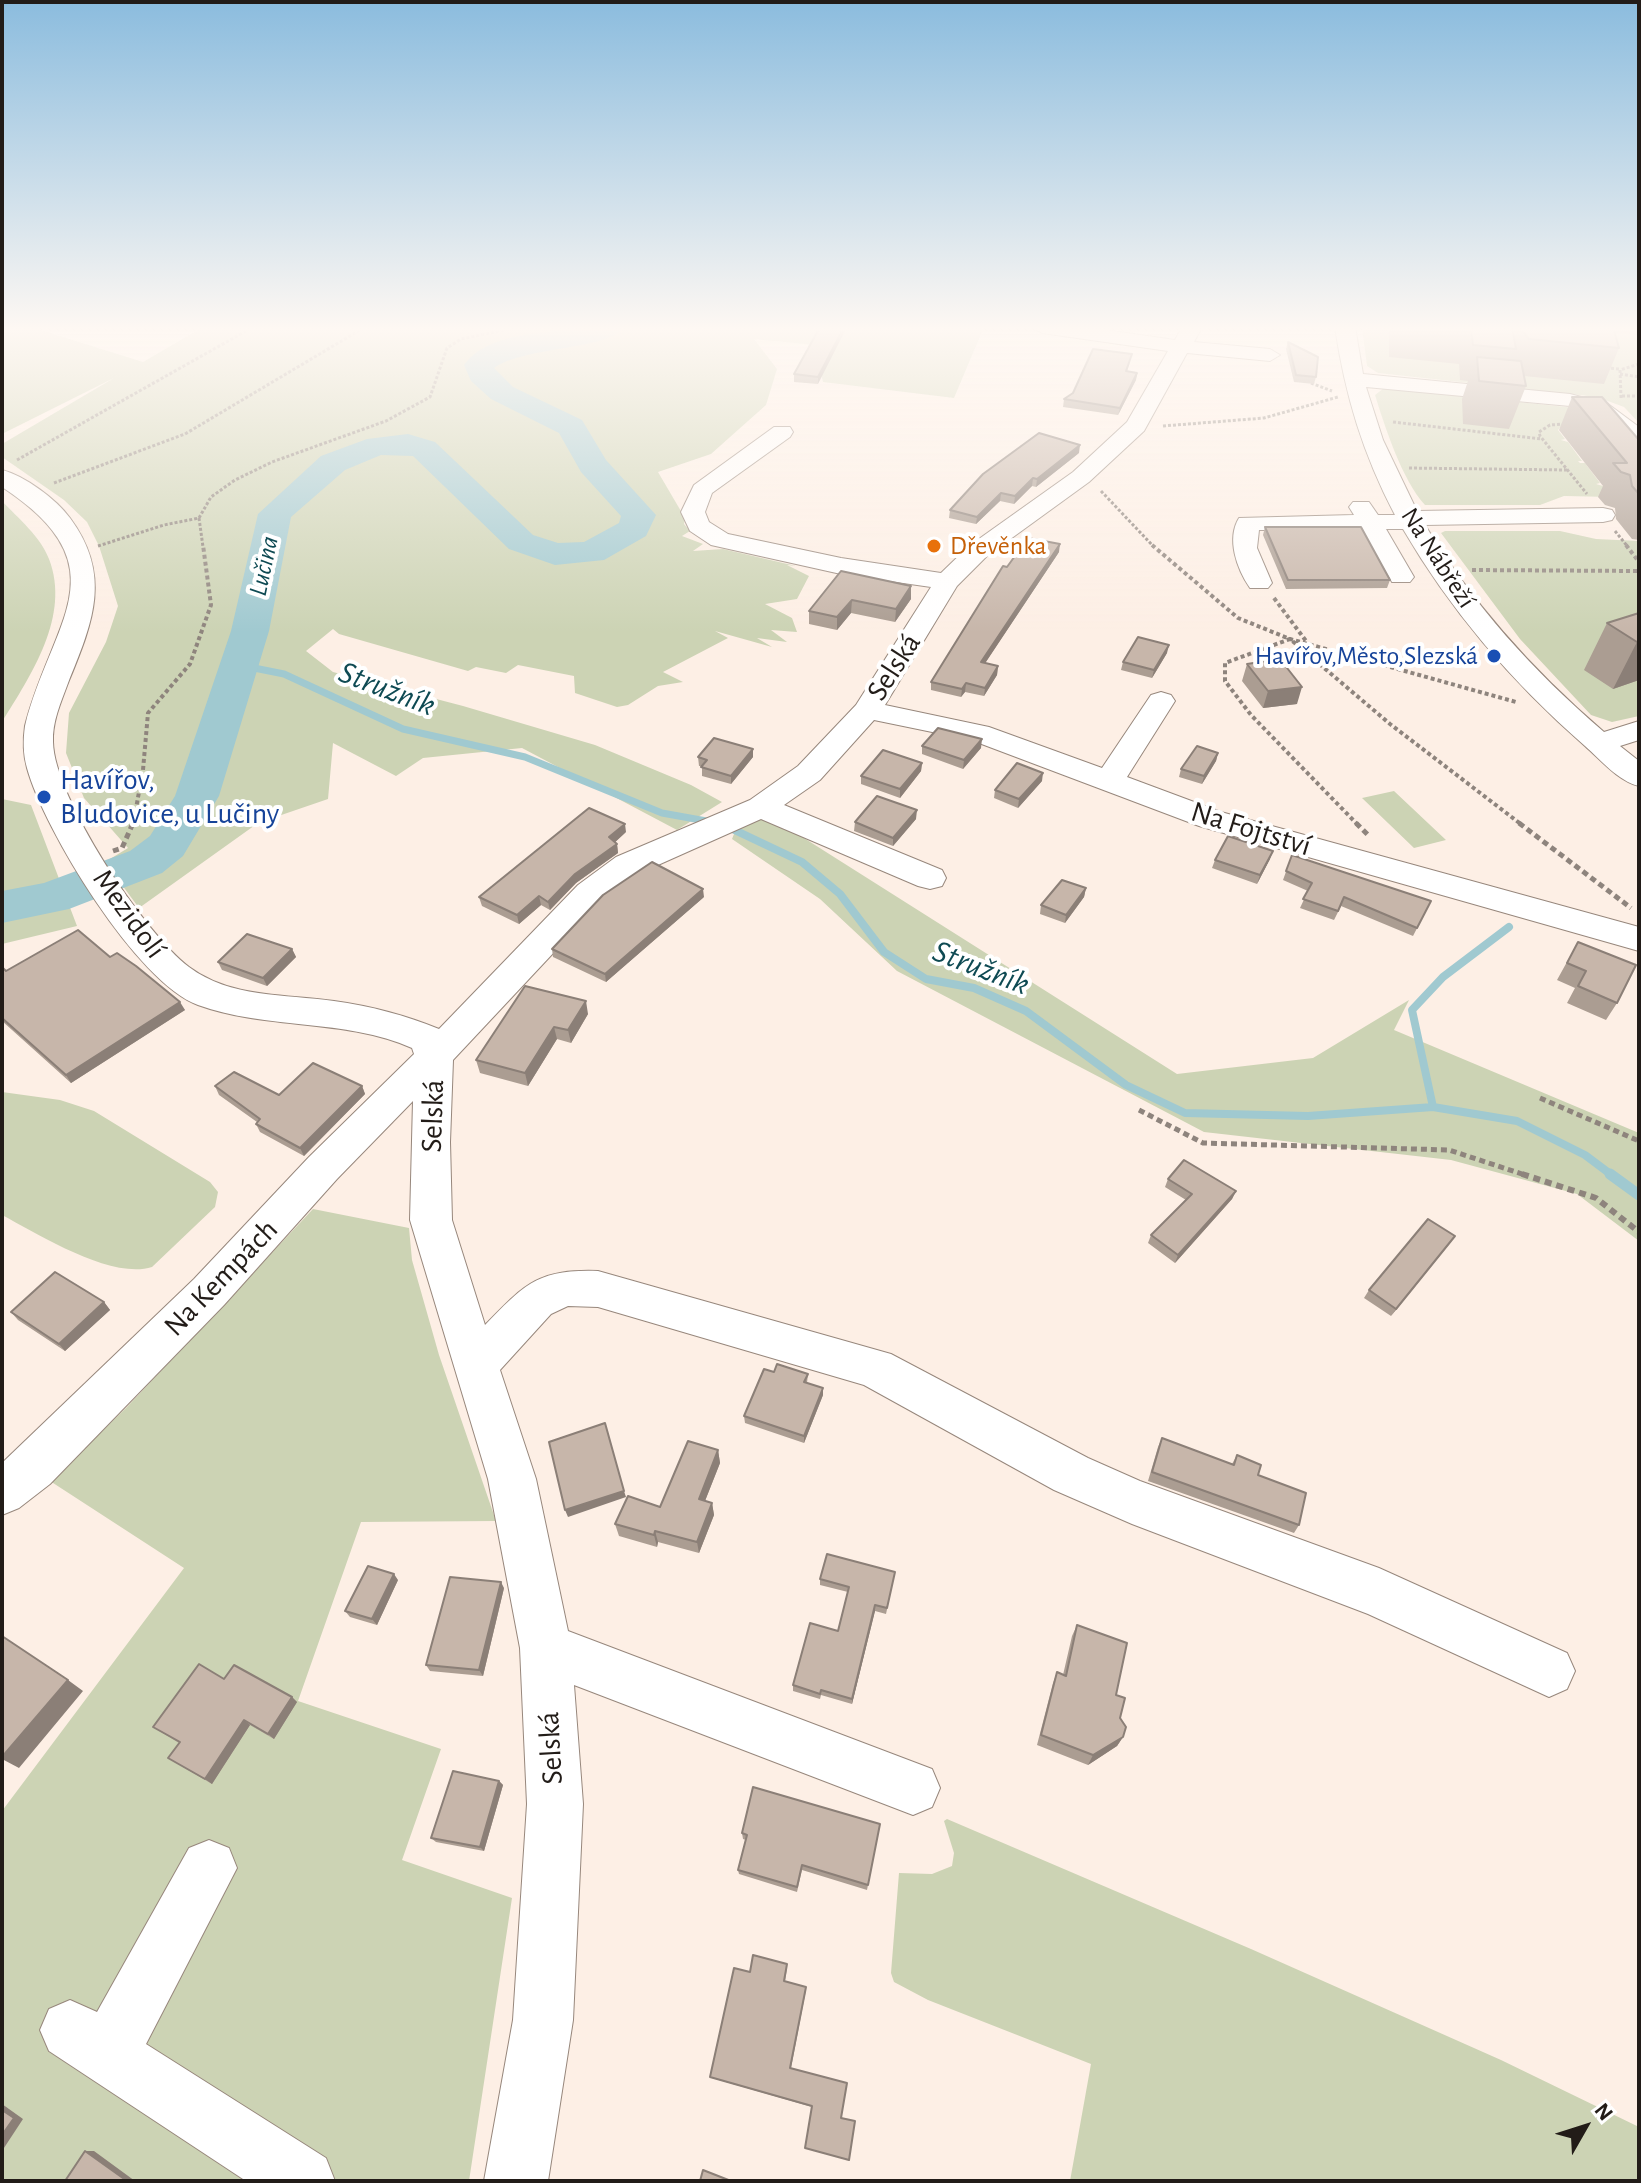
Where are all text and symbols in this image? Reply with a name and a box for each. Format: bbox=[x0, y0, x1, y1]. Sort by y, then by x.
street label: Na Nábřeží bbox=[1394, 502, 1482, 614]
place label: Dřevěnka bbox=[950, 530, 1047, 562]
water label: Lučina bbox=[242, 533, 286, 599]
marker: Dřevěnka bbox=[925, 537, 943, 555]
street label: Selská bbox=[859, 627, 929, 707]
place label: Havířov,Město,Slezská bbox=[1255, 640, 1478, 672]
marker: Havířov,Město,Slezská bbox=[1485, 647, 1503, 665]
water label: Stružník bbox=[333, 653, 441, 725]
place label: Havířov, Bludovice, u Lučiny bbox=[60, 762, 279, 832]
marker: Havířov, Bludovice, u Lučiny bbox=[35, 788, 53, 806]
street label: Na Fojtství bbox=[1187, 794, 1315, 864]
street label: Mezidolí bbox=[85, 862, 173, 966]
water label: Stružník bbox=[927, 932, 1035, 1004]
street label: Selská bbox=[414, 1079, 452, 1153]
street label: Na Kempách bbox=[156, 1212, 286, 1344]
street label: Selská bbox=[531, 1711, 571, 1785]
north arrow bbox=[1545, 2087, 1625, 2167]
text: N bbox=[1590, 2099, 1617, 2125]

